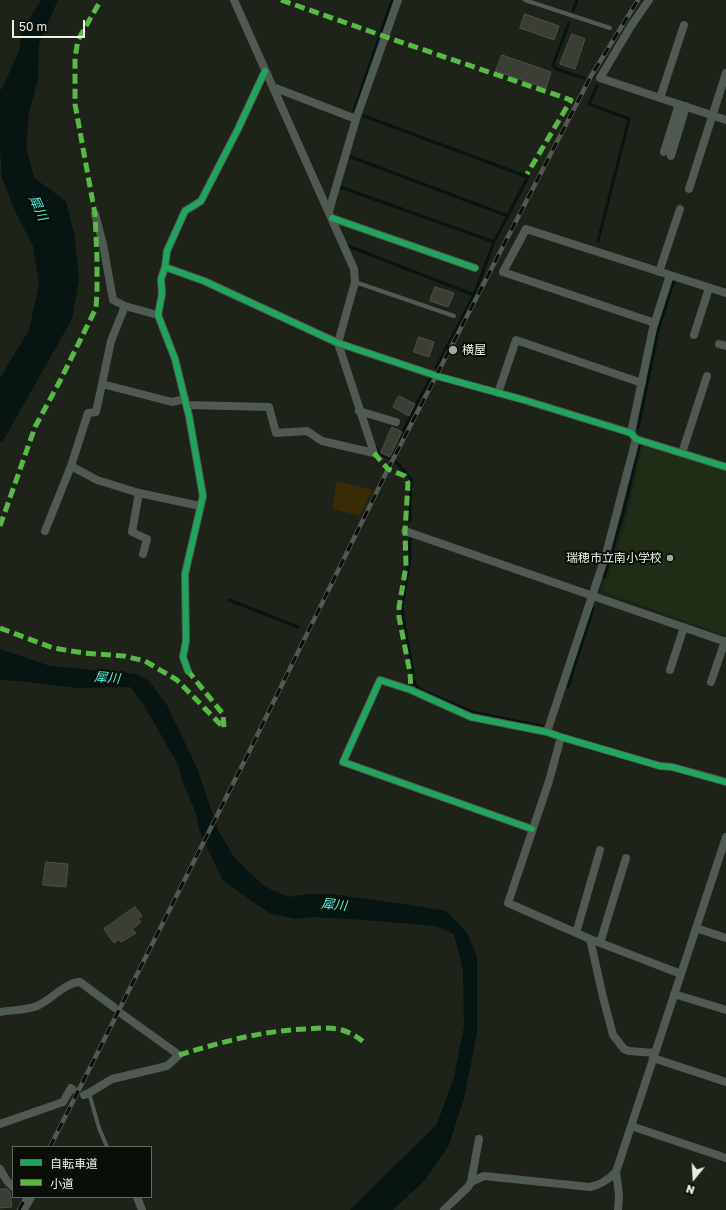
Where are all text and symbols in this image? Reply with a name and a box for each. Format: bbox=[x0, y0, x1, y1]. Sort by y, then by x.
scale bar bbox=[14, 12, 87, 38]
text: 50 m bbox=[19, 19, 47, 34]
water label: 犀川 bbox=[26, 193, 50, 223]
place label: 横屋 bbox=[462, 343, 486, 357]
marker: 横屋 bbox=[447, 344, 459, 356]
place label: 瑞穂市立南小学校 bbox=[566, 551, 662, 565]
marker: 瑞穂市立南小学校 bbox=[665, 553, 675, 563]
water label: 犀川 bbox=[93, 669, 121, 687]
water label: 犀川 bbox=[320, 896, 348, 914]
legend bbox=[12, 1146, 152, 1198]
text: 自転車道 bbox=[50, 1156, 98, 1171]
north arrow bbox=[674, 1158, 714, 1198]
text: 小道 bbox=[50, 1176, 74, 1191]
text: N bbox=[684, 1182, 696, 1197]

